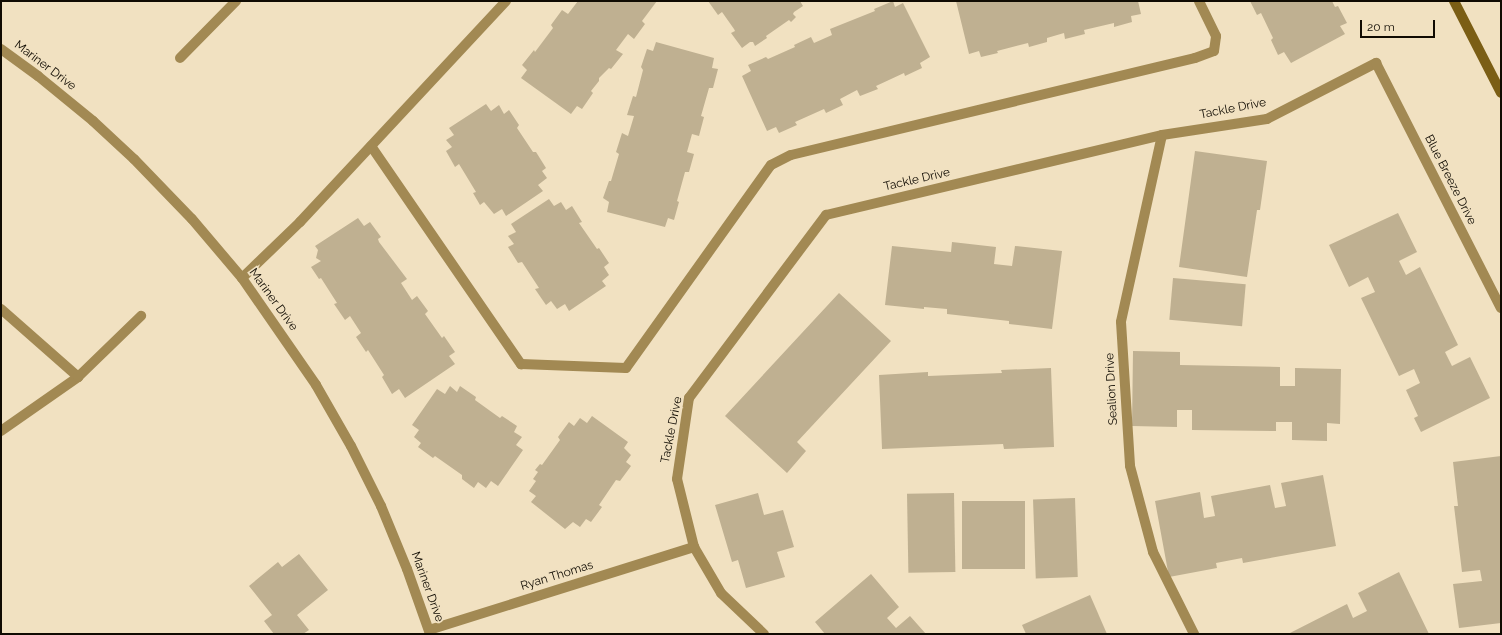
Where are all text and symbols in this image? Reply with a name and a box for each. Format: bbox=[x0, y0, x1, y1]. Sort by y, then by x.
scale bar bbox=[1362, 12, 1437, 38]
text: 20 m bbox=[1367, 20, 1395, 34]
street label: Mariner Drive bbox=[11, 38, 79, 94]
street label: Tackle Drive bbox=[1198, 95, 1268, 123]
street label: Blue Breeze Drive bbox=[1421, 133, 1479, 227]
street label: Tackle Drive bbox=[882, 165, 952, 195]
street label: Mariner Drive bbox=[245, 266, 301, 334]
street label: Sealion Drive bbox=[1103, 352, 1121, 426]
street label: Tackle Drive bbox=[658, 395, 686, 465]
street label: Mariner Drive bbox=[408, 550, 446, 624]
street label: Ryan Thomas bbox=[519, 558, 595, 594]

